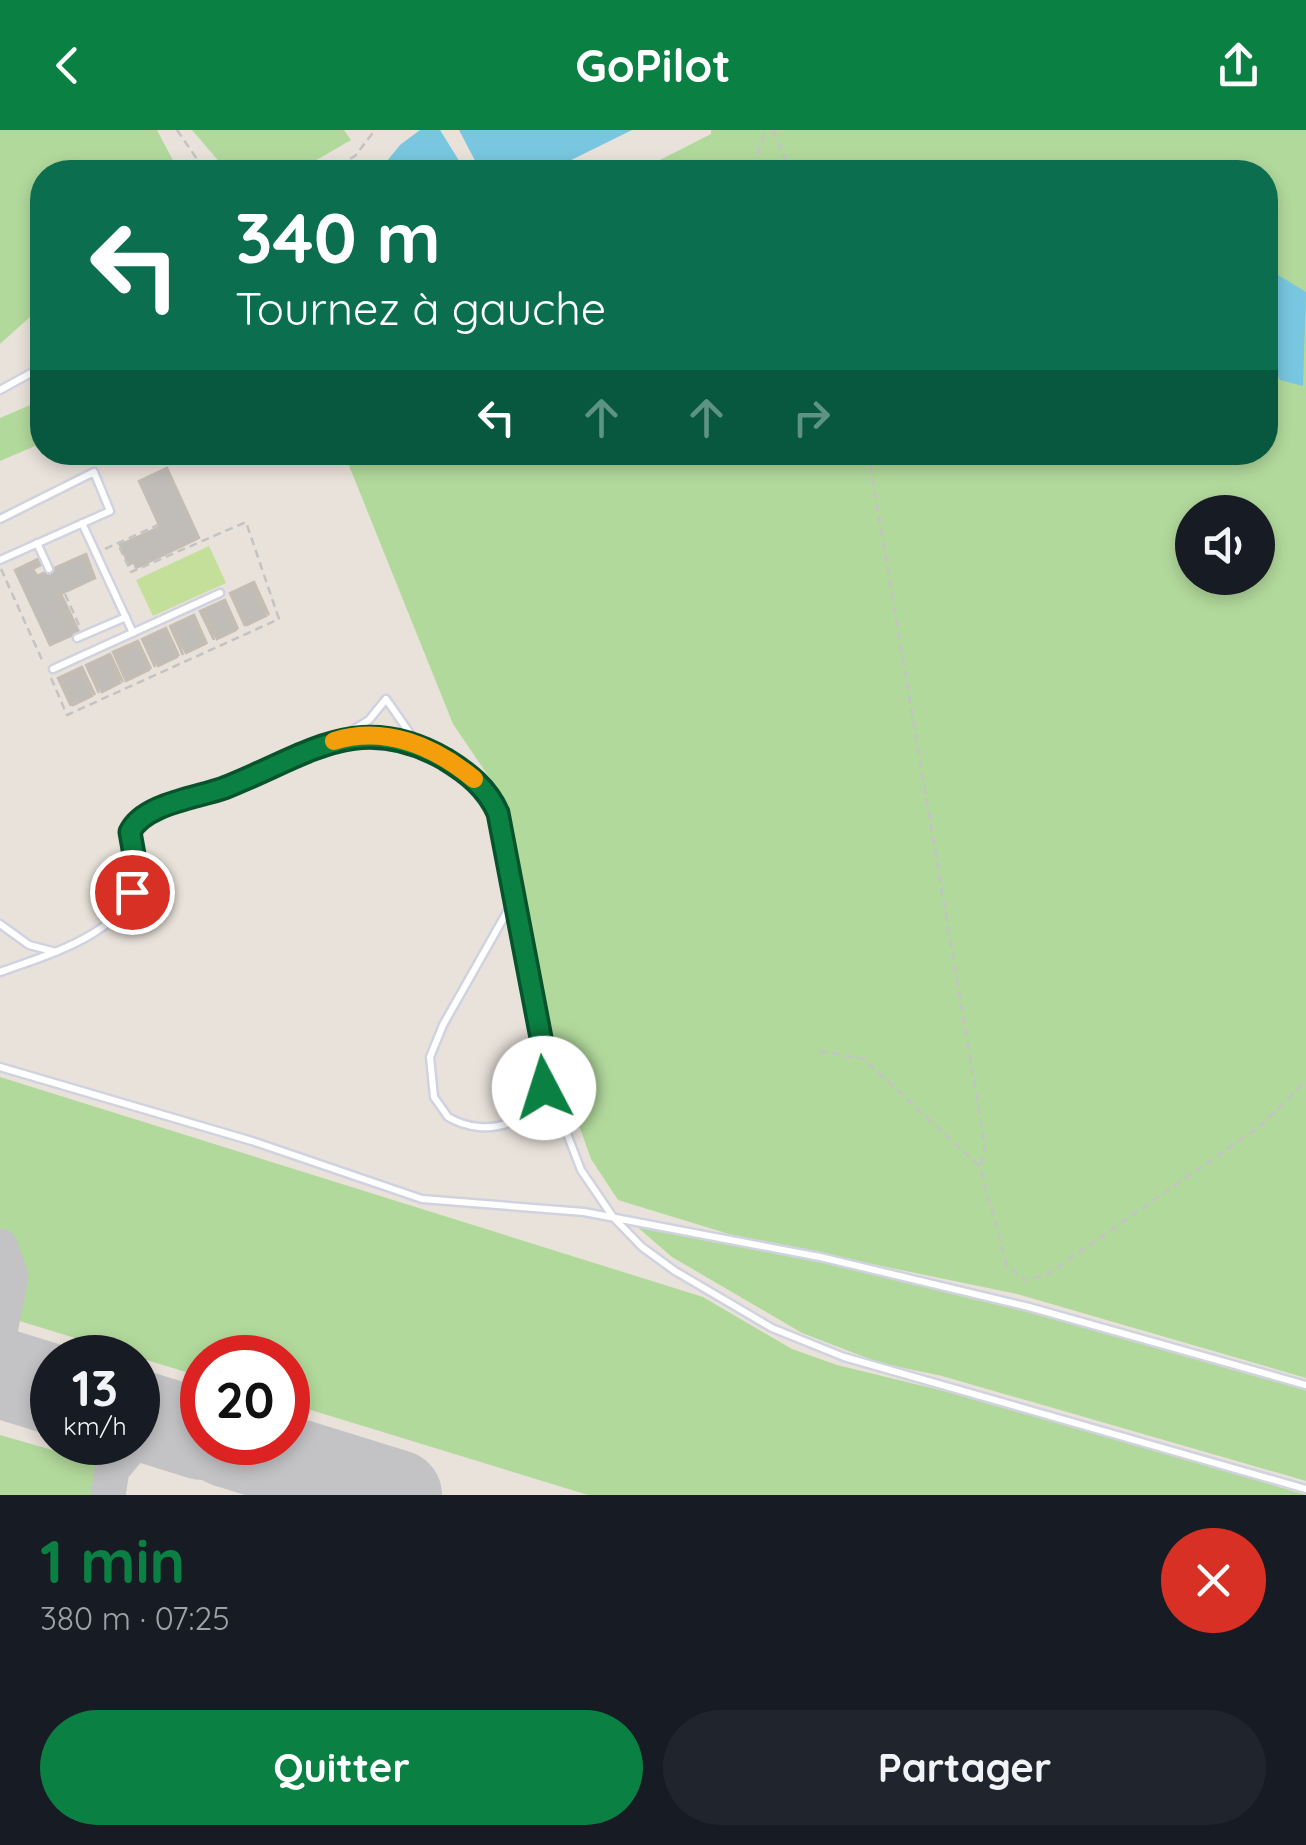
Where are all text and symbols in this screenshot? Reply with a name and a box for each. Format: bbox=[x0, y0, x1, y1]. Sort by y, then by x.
text: GoPilot bbox=[575, 37, 731, 93]
icon: back bbox=[40, 38, 95, 93]
icon: share bbox=[1211, 38, 1266, 93]
text: 340 m bbox=[235, 193, 441, 281]
icon: left bbox=[70, 200, 200, 330]
text: Tournez à gauche bbox=[235, 280, 606, 336]
icon: left bbox=[469, 390, 524, 445]
icon: ahead bbox=[574, 390, 629, 445]
icon: ahead bbox=[679, 390, 734, 445]
icon: right bbox=[784, 390, 839, 445]
map controls bbox=[1175, 495, 1275, 595]
button: sound bbox=[1175, 495, 1275, 595]
pin bbox=[90, 850, 175, 935]
icon: arrive bbox=[105, 865, 160, 920]
position arrow bbox=[492, 1036, 596, 1140]
speed limit sign: 20 bbox=[180, 1335, 310, 1465]
text: 13 bbox=[72, 1356, 118, 1419]
text: km/h bbox=[63, 1410, 127, 1441]
text: 1 min bbox=[40, 1523, 185, 1598]
button: close bbox=[1161, 1528, 1266, 1633]
text: 380 m · 07:25 bbox=[40, 1598, 230, 1638]
button: Quitter bbox=[40, 1710, 643, 1825]
button: Partager bbox=[663, 1710, 1266, 1825]

